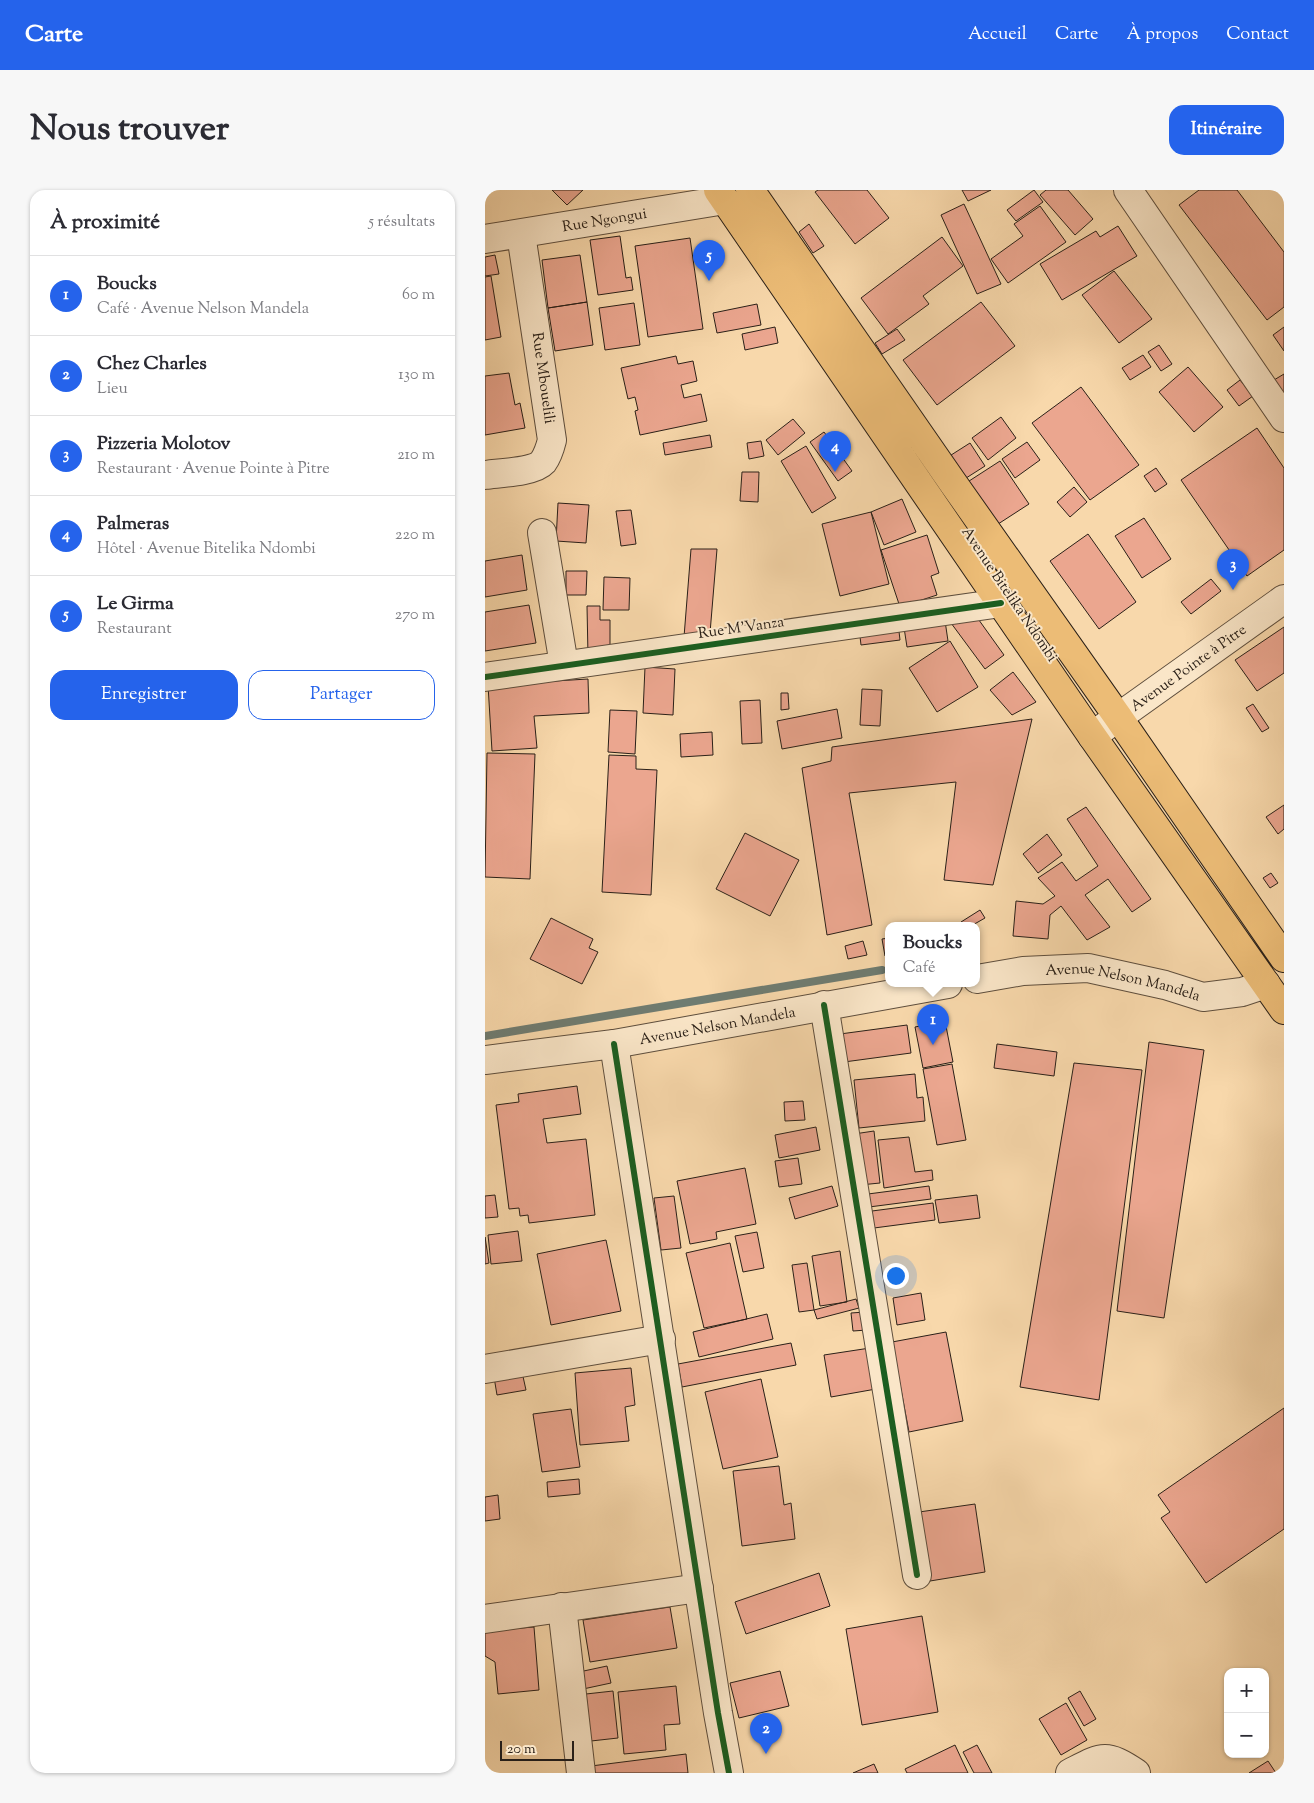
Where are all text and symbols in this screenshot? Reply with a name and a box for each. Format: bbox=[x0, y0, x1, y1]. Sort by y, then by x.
text: Carte bbox=[25, 18, 83, 52]
text: Accueil bbox=[968, 22, 1027, 48]
text: Carte bbox=[1055, 22, 1099, 48]
text: À propos bbox=[1127, 22, 1198, 48]
text: Contact bbox=[1226, 22, 1289, 48]
text: Nous trouver bbox=[30, 105, 229, 156]
button: Itinéraire bbox=[1169, 105, 1284, 155]
street label: Rue Ngongui bbox=[561, 204, 648, 238]
text: À proximité bbox=[50, 208, 160, 238]
text: 5 résultats bbox=[368, 211, 435, 234]
pin: 5 bbox=[693, 240, 725, 281]
text: Boucks bbox=[97, 271, 157, 298]
text: 1 bbox=[63, 284, 69, 307]
text: 60 m bbox=[402, 284, 435, 307]
text: Café · Avenue Nelson Mandela bbox=[97, 298, 309, 321]
street label: Rue Mbouelili bbox=[526, 331, 559, 425]
text: Chez Charles bbox=[97, 351, 207, 378]
text: 2 bbox=[62, 364, 70, 387]
text: 130 m bbox=[398, 364, 435, 387]
text: Lieu bbox=[97, 378, 128, 401]
text: Pizzeria Molotov bbox=[97, 431, 231, 458]
pin: 4 bbox=[819, 431, 851, 472]
text: 3 bbox=[63, 444, 69, 467]
text: 210 m bbox=[397, 444, 435, 467]
text: Restaurant · Avenue Pointe à Pitre bbox=[97, 458, 330, 481]
text: Palmeras bbox=[97, 511, 169, 538]
street label: Avenue Bitelika Ndombi bbox=[956, 523, 1062, 667]
text: 4 bbox=[62, 524, 70, 547]
text: 220 m bbox=[395, 524, 435, 547]
text: Hôtel · Avenue Bitelika Ndombi bbox=[97, 538, 316, 561]
pin: 3 bbox=[1217, 549, 1249, 590]
text: Le Girma bbox=[97, 591, 174, 618]
text: 5 bbox=[63, 604, 69, 627]
text: 270 m bbox=[395, 604, 435, 627]
street label: Rue M'Vanza bbox=[697, 612, 786, 645]
text: Restaurant bbox=[97, 618, 172, 641]
street label: Avenue Pointe à Pitre bbox=[1127, 620, 1251, 717]
button: Enregistrer bbox=[50, 670, 238, 720]
button: Partager bbox=[248, 670, 435, 720]
popup bbox=[885, 922, 980, 987]
text: Boucks bbox=[903, 930, 962, 957]
text: Café bbox=[903, 957, 935, 980]
street label: Avenue Nelson Mandela bbox=[1045, 959, 1203, 1007]
street label: Avenue Nelson Mandela bbox=[638, 1003, 797, 1051]
pin: 1 bbox=[917, 1004, 949, 1045]
your location bbox=[883, 1263, 909, 1289]
map controls bbox=[1224, 1668, 1269, 1758]
button: + bbox=[1224, 1668, 1269, 1713]
pin: 2 bbox=[750, 1713, 782, 1754]
button: − bbox=[1224, 1713, 1269, 1758]
scale bar bbox=[500, 1738, 574, 1761]
text: 20 m bbox=[507, 1740, 536, 1760]

